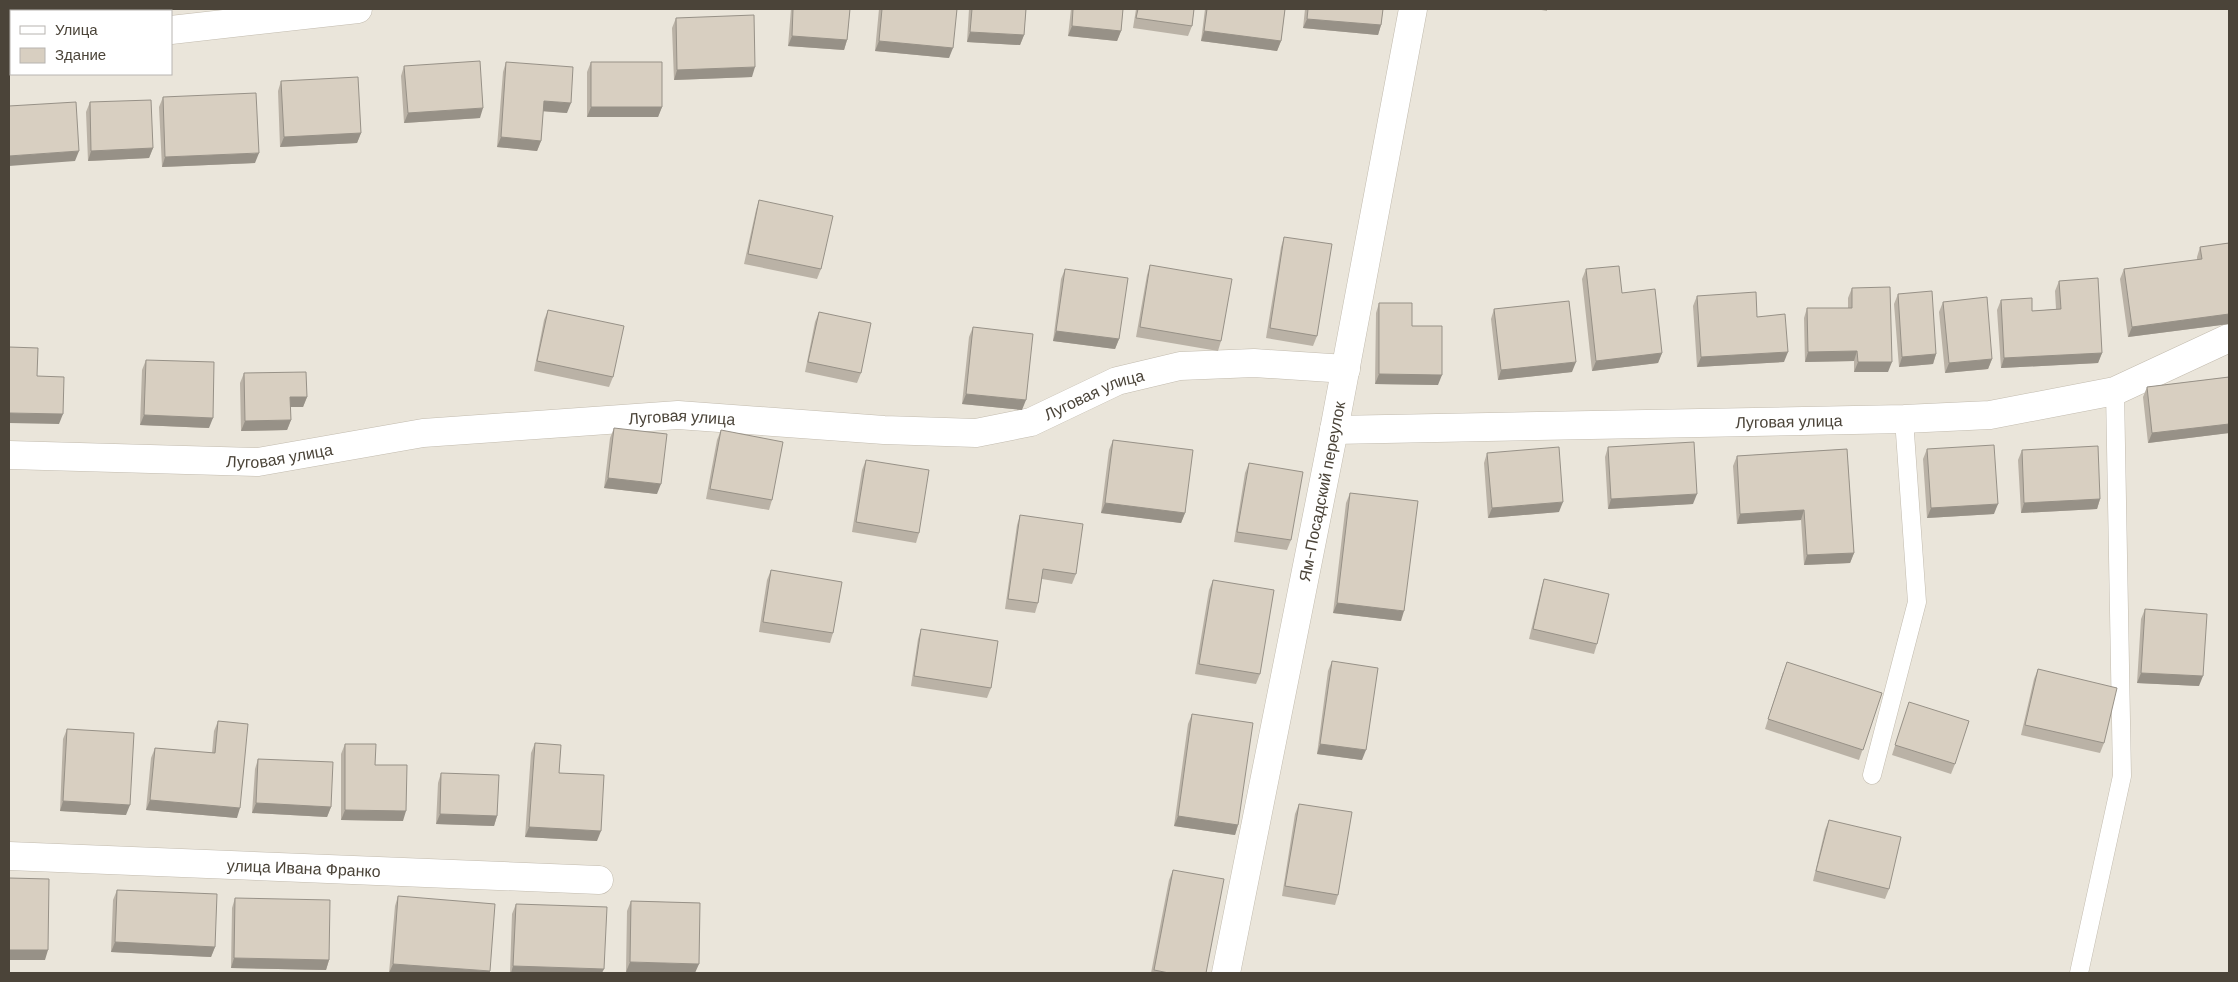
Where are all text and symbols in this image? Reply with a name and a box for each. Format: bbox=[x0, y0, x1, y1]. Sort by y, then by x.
legend bbox=[10, 10, 172, 75]
text: Улица bbox=[55, 20, 98, 40]
text: Здание bbox=[55, 45, 106, 65]
street label: Луговая улица bbox=[1040, 364, 1146, 425]
street label: Ям-Посадский переулок bbox=[1294, 399, 1350, 583]
street label: Луговая улица bbox=[627, 404, 736, 430]
street label: Луговая улица bbox=[1735, 410, 1843, 433]
street label: Луговая улица bbox=[226, 439, 334, 473]
street label: улица Ивана Франко bbox=[226, 854, 381, 882]

